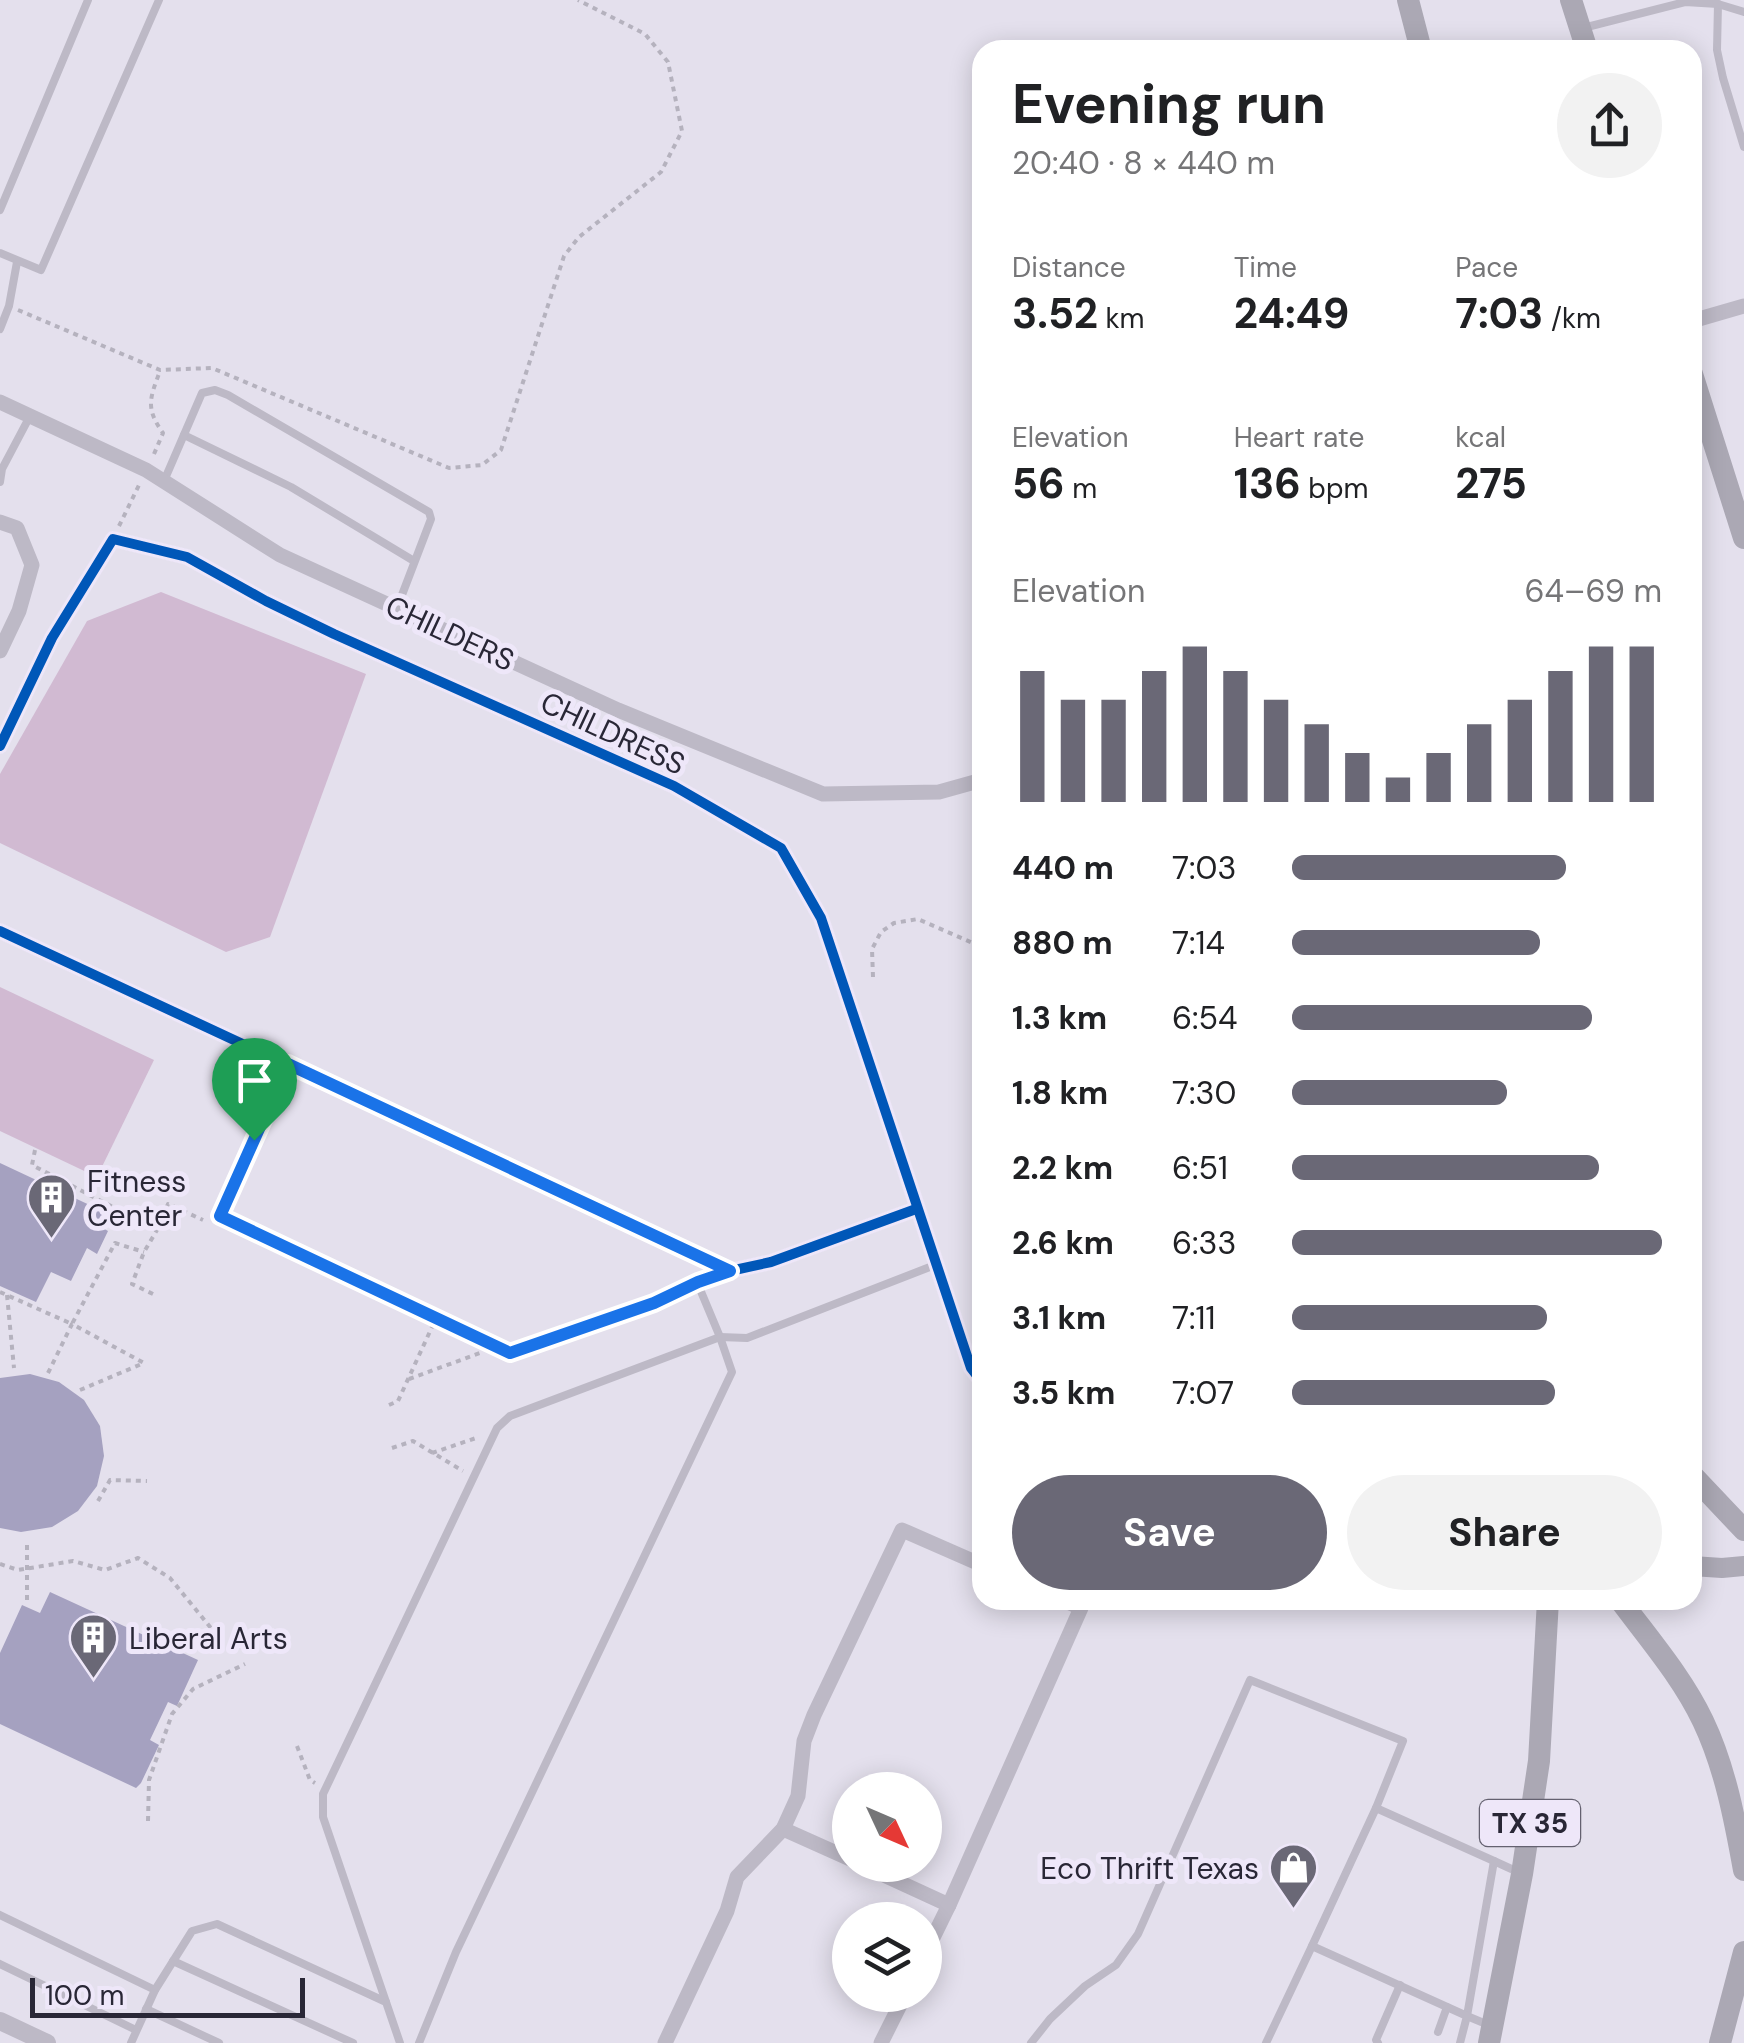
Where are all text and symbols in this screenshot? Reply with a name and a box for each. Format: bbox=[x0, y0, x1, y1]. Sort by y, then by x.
text: Evening run bbox=[1012, 68, 1326, 140]
button: share bbox=[1557, 73, 1662, 178]
text: 20:40 · 8 × 440 m bbox=[1012, 142, 1275, 184]
text: Distance bbox=[1012, 249, 1126, 286]
text: Time bbox=[1234, 249, 1297, 286]
text: Pace bbox=[1455, 249, 1518, 286]
text: 3.52 bbox=[1012, 286, 1098, 341]
text: 24:49 bbox=[1234, 286, 1350, 341]
text: 7:03 bbox=[1455, 286, 1543, 341]
text: km bbox=[1098, 300, 1145, 337]
text: /km bbox=[1543, 300, 1601, 337]
text: Elevation bbox=[1012, 419, 1129, 456]
text: Heart rate bbox=[1234, 419, 1364, 456]
text: kcal bbox=[1455, 419, 1506, 456]
text: 56 bbox=[1012, 456, 1065, 511]
text: 136 bbox=[1234, 456, 1301, 511]
text: 275 bbox=[1455, 456, 1527, 511]
text: m bbox=[1065, 470, 1097, 507]
text: bpm bbox=[1301, 470, 1368, 507]
text: Elevation bbox=[1012, 570, 1145, 612]
text: 64–69 m bbox=[1524, 570, 1662, 612]
street label: CHILDERS bbox=[379, 586, 521, 680]
street label: CHILDRESS bbox=[535, 683, 691, 783]
text: 440 m bbox=[1012, 847, 1114, 889]
text: 7:03 bbox=[1172, 847, 1236, 889]
text: 880 m bbox=[1012, 922, 1113, 964]
text: 7:14 bbox=[1172, 922, 1225, 964]
text: 1.3 km bbox=[1012, 997, 1107, 1039]
text: 6:54 bbox=[1172, 997, 1238, 1039]
pin bbox=[212, 1038, 297, 1141]
icon: arrive bbox=[227, 1053, 282, 1108]
text: 1.8 km bbox=[1012, 1072, 1108, 1114]
text: 7:30 bbox=[1172, 1072, 1236, 1114]
text: 2.2 km bbox=[1012, 1147, 1113, 1189]
text: 6:51 bbox=[1172, 1147, 1228, 1189]
place label: Fitness Center bbox=[87, 1162, 186, 1235]
building icon: Fitness Center bbox=[26, 1172, 78, 1240]
text: 2.6 km bbox=[1012, 1222, 1114, 1264]
text: 6:33 bbox=[1172, 1222, 1236, 1264]
text: 3.1 km bbox=[1012, 1297, 1106, 1339]
text: 7:11 bbox=[1172, 1297, 1216, 1339]
text: 3.5 km bbox=[1012, 1372, 1115, 1414]
text: 7:07 bbox=[1172, 1372, 1234, 1414]
button: Save bbox=[1012, 1475, 1327, 1590]
button: Share bbox=[1347, 1475, 1662, 1590]
building icon: Liberal Arts bbox=[68, 1612, 120, 1680]
place label: Liberal Arts bbox=[129, 1619, 288, 1658]
north arrow bbox=[832, 1772, 942, 1882]
map controls bbox=[832, 1772, 942, 2012]
road number: TX 35 bbox=[1480, 1800, 1580, 1846]
shop icon: Eco Thrift Texas bbox=[1268, 1842, 1320, 1910]
place label: Eco Thrift Texas bbox=[1040, 1849, 1259, 1888]
button: layers bbox=[832, 1902, 942, 2012]
scale bar bbox=[30, 1973, 305, 2018]
text: 100 m bbox=[45, 1977, 124, 2014]

